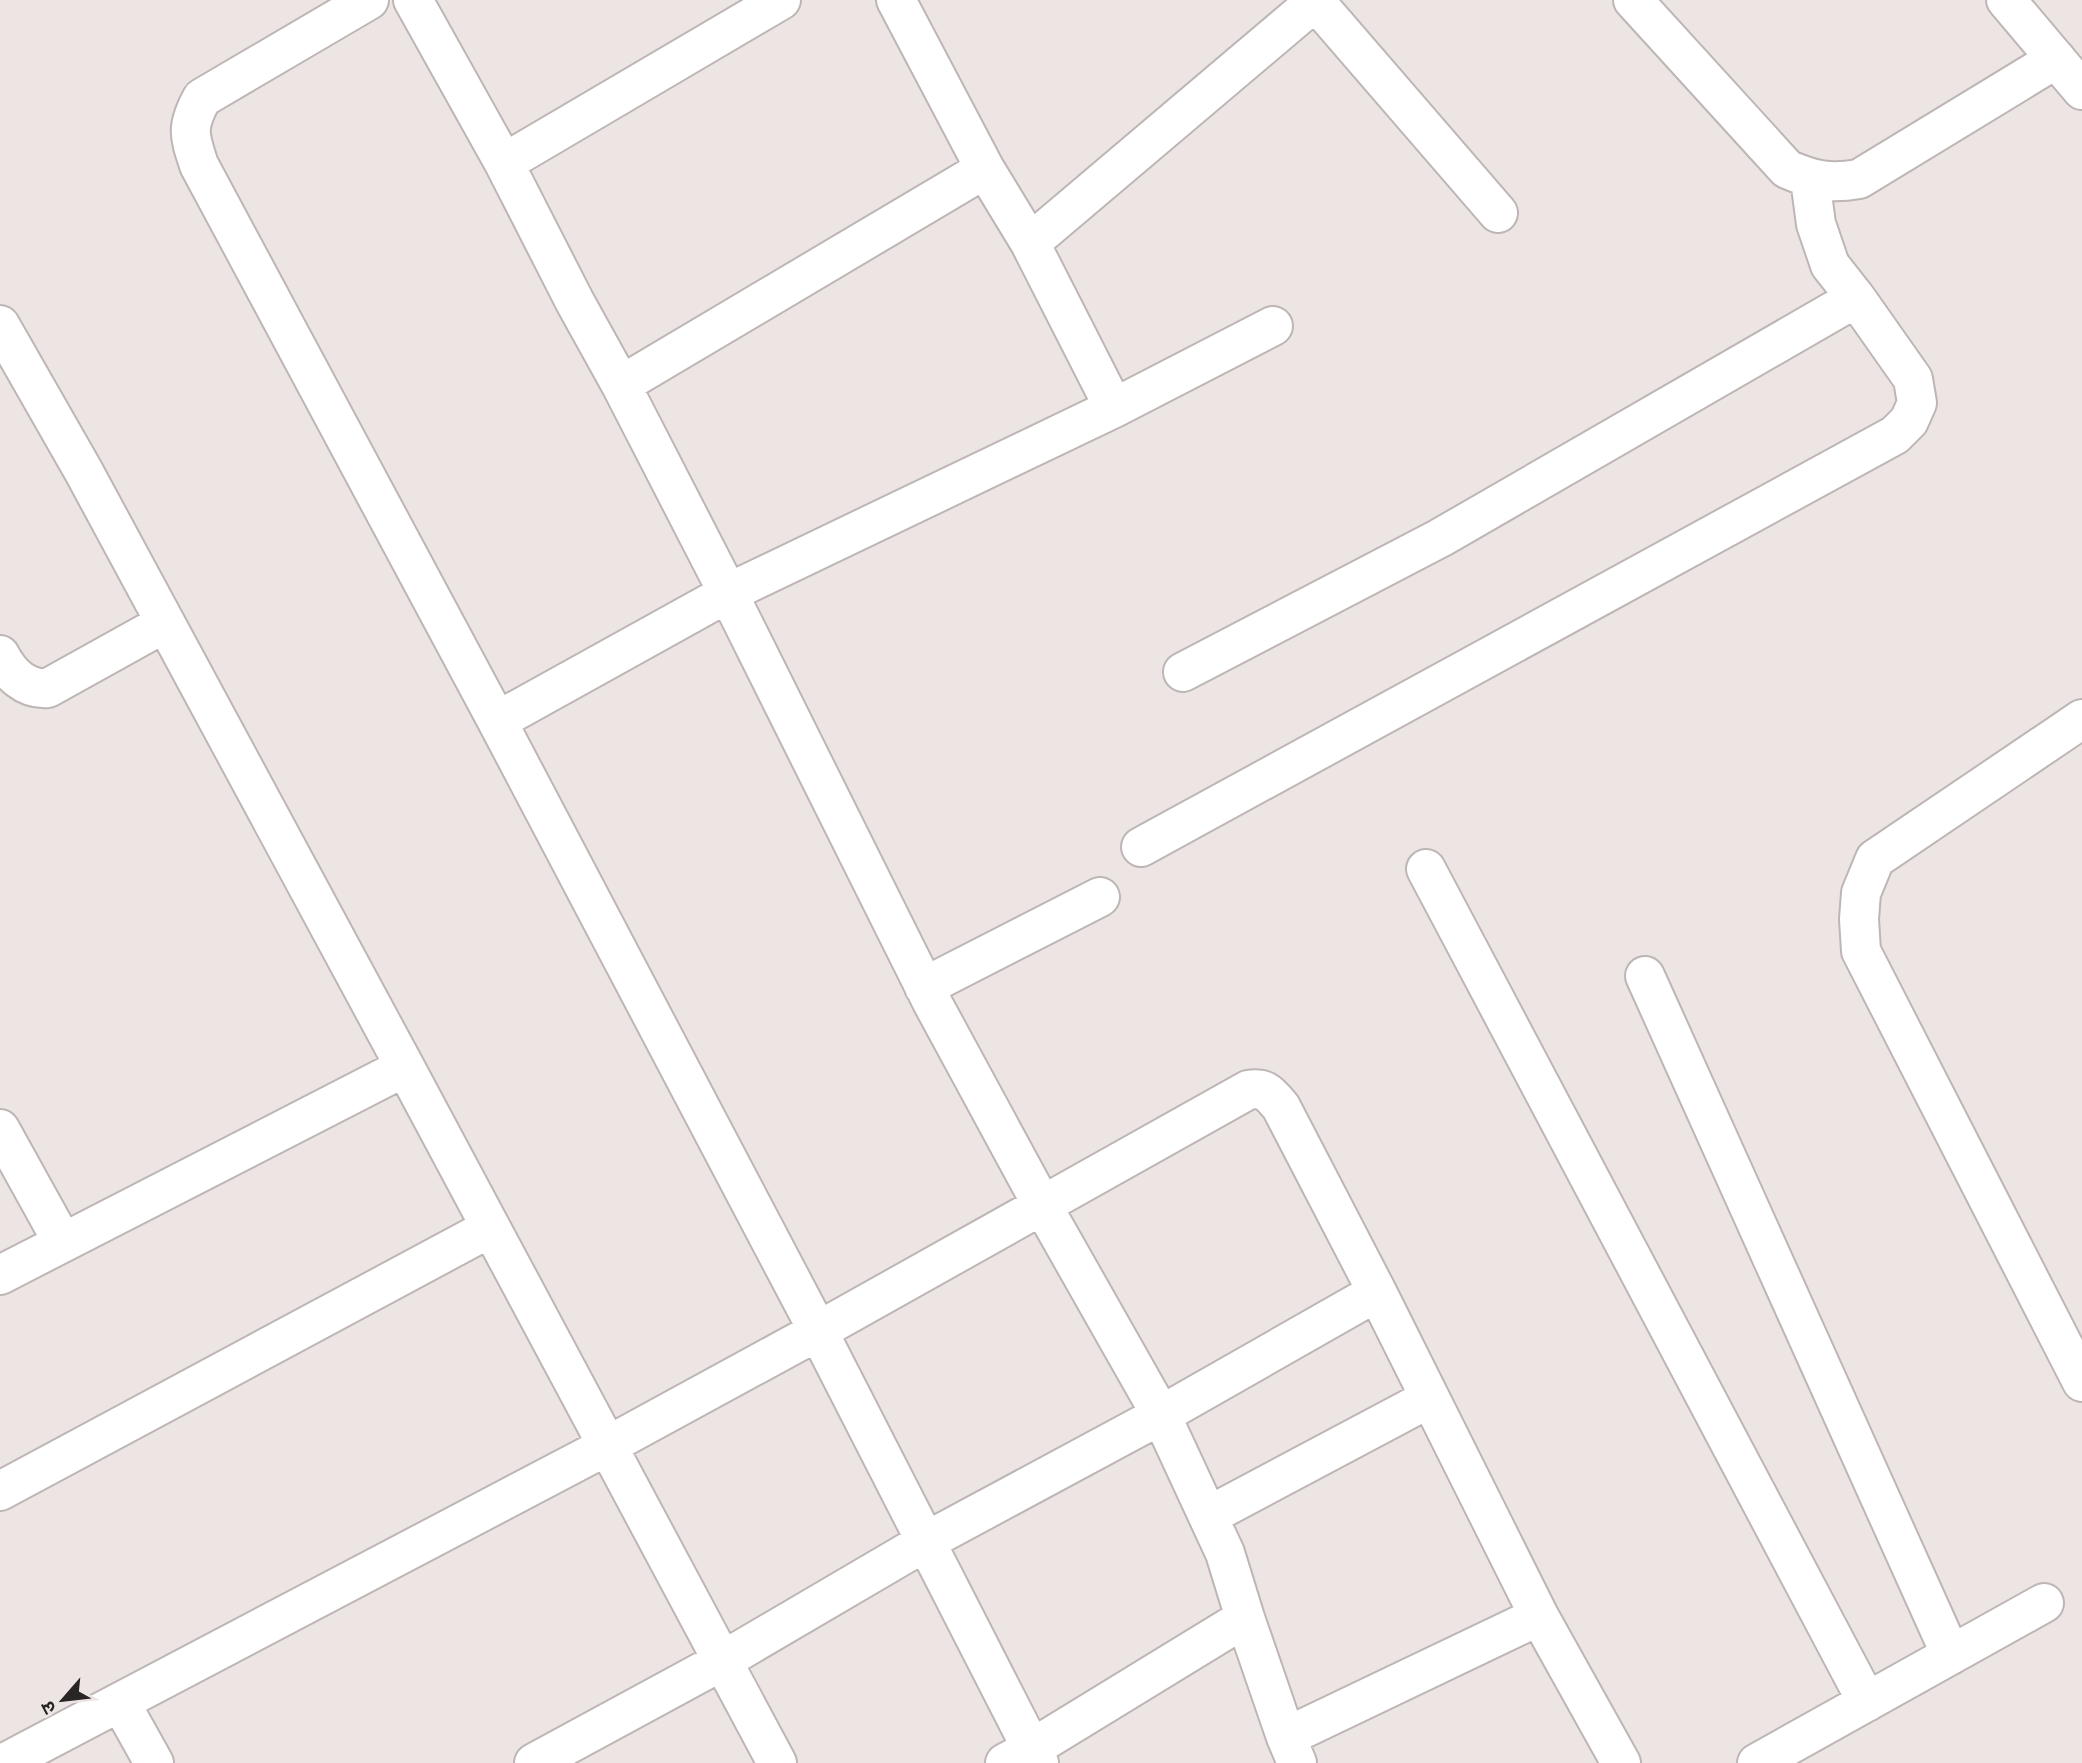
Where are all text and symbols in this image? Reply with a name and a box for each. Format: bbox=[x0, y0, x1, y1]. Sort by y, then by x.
north arrow bbox=[28, 1665, 98, 1735]
text: उ bbox=[36, 1695, 64, 1718]

